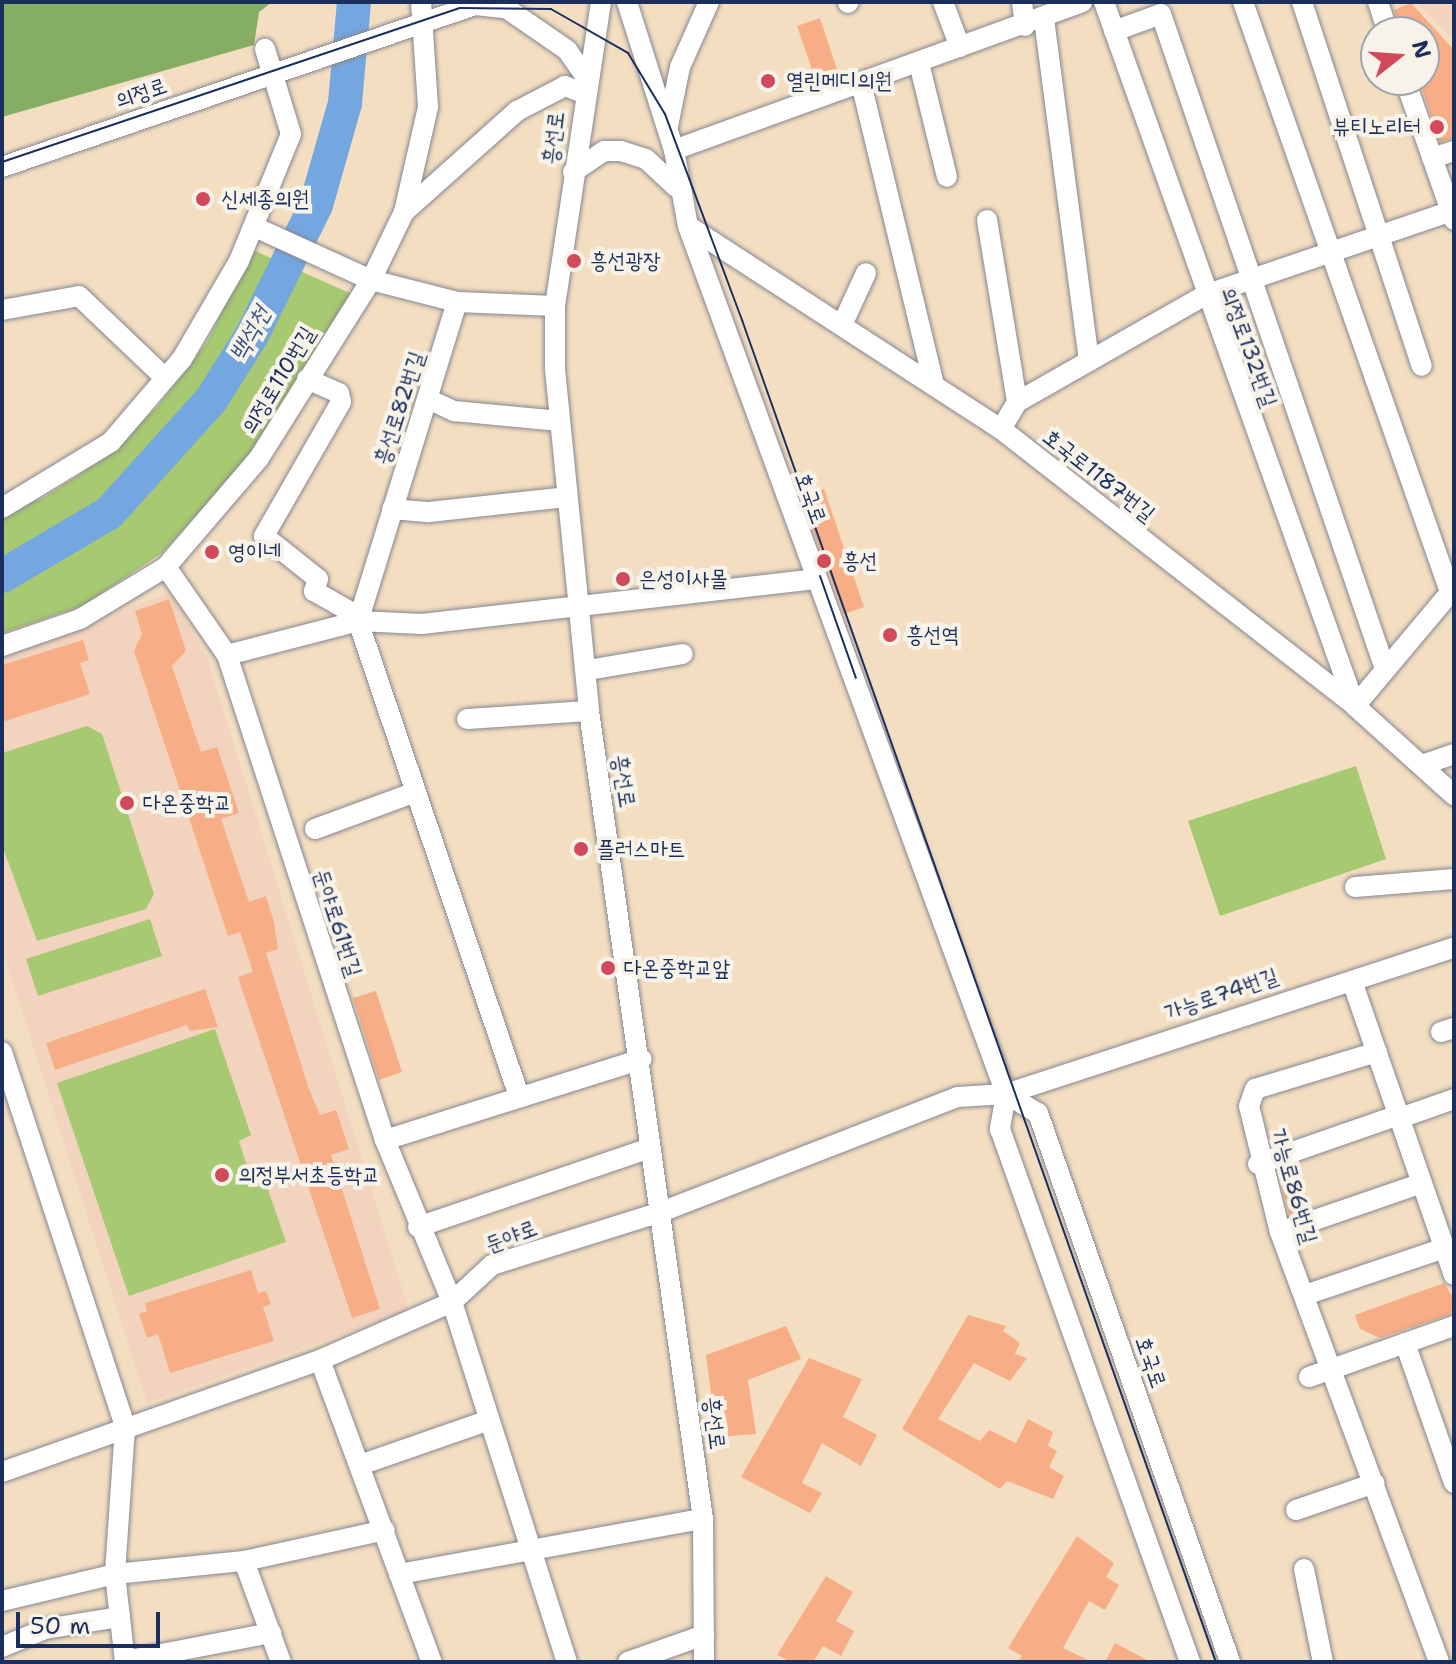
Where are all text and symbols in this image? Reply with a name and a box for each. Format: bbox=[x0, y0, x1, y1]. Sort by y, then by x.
north arrow bbox=[1360, 16, 1440, 96]
text: N bbox=[1405, 37, 1438, 62]
place label: 열린메디의원 bbox=[786, 68, 892, 94]
marker: 열린메디의원 bbox=[757, 70, 779, 92]
street label: 의정로 bbox=[112, 72, 170, 114]
street label: 흥선로 bbox=[537, 110, 569, 166]
place label: 뷰티노리터 bbox=[1332, 114, 1421, 140]
marker: 뷰티노리터 bbox=[1428, 118, 1446, 136]
place label: 신세종의원 bbox=[221, 186, 310, 212]
marker: 신세종의원 bbox=[192, 188, 214, 210]
place label: 흥선광장 bbox=[590, 248, 661, 274]
marker: 흥선광장 bbox=[565, 252, 583, 270]
street label: 의정로132번길 bbox=[1215, 283, 1283, 411]
water label: 백석천 bbox=[223, 302, 277, 366]
street label: 의정로110번길 bbox=[236, 321, 320, 439]
street label: 흥선로82번길 bbox=[368, 348, 430, 468]
street label: 호국로1187번길 bbox=[1038, 423, 1160, 527]
street label: 호국로 bbox=[790, 469, 832, 527]
place label: 영이네 bbox=[228, 539, 281, 565]
marker: 영이네 bbox=[203, 543, 221, 561]
place label: 흥선 bbox=[842, 548, 877, 574]
marker: 흥선 bbox=[813, 550, 835, 572]
place label: 은성이사몰 bbox=[639, 566, 728, 592]
marker: 은성이사몰 bbox=[614, 570, 632, 588]
place label: 흥선역 bbox=[906, 622, 959, 648]
marker: 흥선역 bbox=[881, 626, 899, 644]
street label: 흥선로 bbox=[607, 753, 641, 809]
place label: 다온중학교 bbox=[143, 790, 232, 816]
marker: 다온중학교 bbox=[118, 794, 136, 812]
place label: 플러스마트 bbox=[597, 836, 686, 862]
marker: 플러스마트 bbox=[572, 840, 590, 858]
street label: 둔야로61번길 bbox=[308, 866, 368, 980]
place label: 다온중학교앞 bbox=[624, 955, 730, 981]
marker: 다온중학교앞 bbox=[599, 959, 617, 977]
street label: 가능로74번길 bbox=[1161, 962, 1281, 1026]
street label: 가능로86번길 bbox=[1265, 1125, 1323, 1247]
place label: 의정부서초등학교 bbox=[238, 1162, 380, 1188]
marker: 의정부서초등학교 bbox=[213, 1166, 231, 1184]
street label: 둔야로 bbox=[481, 1214, 541, 1258]
street label: 호국로 bbox=[1130, 1333, 1172, 1391]
street label: 흥선로 bbox=[699, 1395, 731, 1451]
scale bar bbox=[20, 1596, 164, 1646]
text: 50 m bbox=[30, 1610, 90, 1642]

